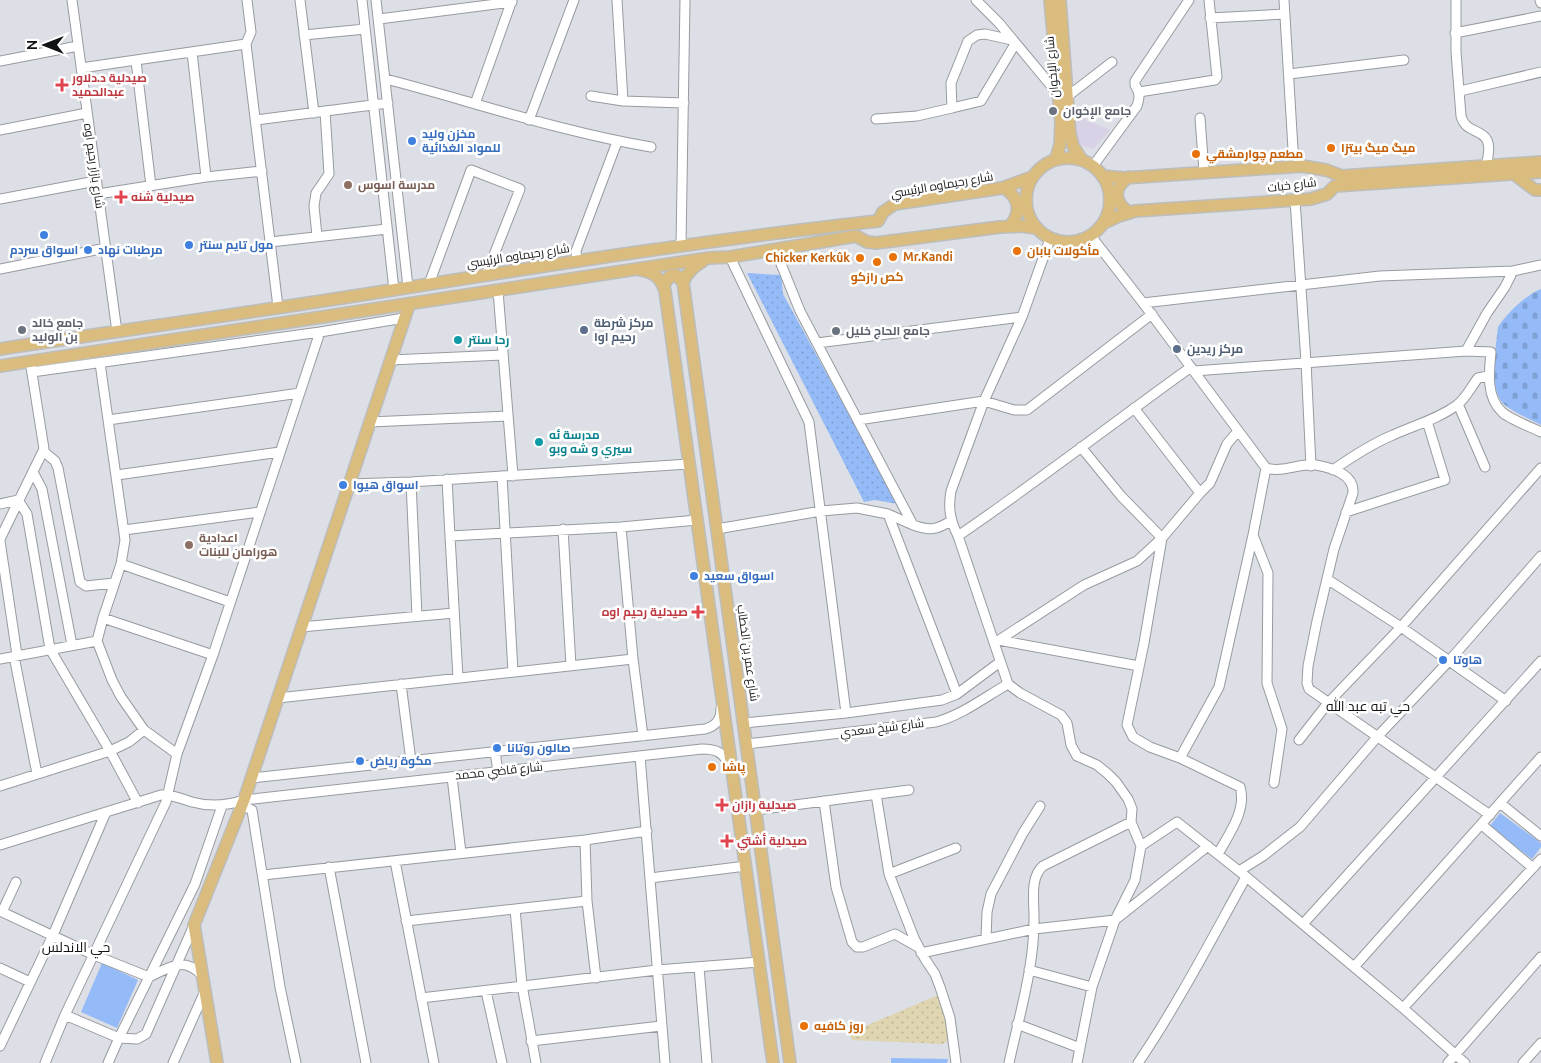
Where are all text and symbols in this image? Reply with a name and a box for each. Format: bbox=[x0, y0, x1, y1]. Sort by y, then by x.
north arrow bbox=[20, 20, 70, 70]
street label: شارع الإخوان bbox=[1042, 35, 1063, 98]
text: N bbox=[24, 40, 40, 50]
place label: صيدلية د.دلاور عبدالحميد bbox=[71, 71, 147, 99]
marker: صيدلية د.دلاور عبدالحميد bbox=[56, 79, 68, 91]
place label: جامع الإخوان bbox=[1063, 104, 1131, 120]
marker: جامع الإخوان bbox=[1047, 105, 1059, 117]
street label: شارع بازار رحيم اوه bbox=[80, 123, 107, 210]
place label: مخزن وليد للمواد الغذائية bbox=[422, 127, 501, 156]
marker: مخزن وليد للمواد الغذائية bbox=[406, 135, 418, 147]
place label: ميگ ميگ بيتزا bbox=[1341, 141, 1415, 156]
marker: ميگ ميگ بيتزا bbox=[1325, 142, 1337, 154]
place label: مطعم چوارمشقي bbox=[1206, 147, 1303, 164]
marker: مطعم چوارمشقي bbox=[1190, 148, 1202, 160]
street label: شارع رحيماوه الرئيسي bbox=[890, 169, 995, 204]
street label: شارع خبات bbox=[1267, 175, 1317, 196]
place label: مدرسة اسوس bbox=[358, 178, 435, 193]
marker: مدرسة اسوس bbox=[342, 179, 354, 191]
place label: صيدلية شنه bbox=[131, 190, 194, 204]
marker: صيدلية شنه bbox=[115, 191, 127, 203]
marker: اسواق سردم bbox=[38, 229, 50, 241]
place label: مول تايم سنتر bbox=[198, 238, 273, 253]
marker: مول تايم سنتر bbox=[183, 239, 195, 251]
street label: شارع رحيماوه الرئيسي bbox=[466, 241, 571, 274]
place label: اسواق سردم bbox=[10, 243, 78, 258]
place label: مرطبات نهاد bbox=[98, 243, 163, 258]
place label: مأكولات بابان bbox=[1027, 243, 1100, 259]
marker: مرطبات نهاد bbox=[82, 244, 94, 256]
marker: مأكولات بابان bbox=[1011, 245, 1023, 257]
place label: Mr.Kandi bbox=[903, 250, 953, 263]
place label: Chicker Kerkûk bbox=[765, 251, 850, 264]
marker: Mr.Kandi bbox=[887, 251, 899, 263]
marker: Chicker Kerkûk bbox=[854, 252, 866, 264]
marker: كص رازكو bbox=[871, 256, 883, 268]
place label: كص رازكو bbox=[851, 270, 903, 285]
place label: جامع خالد بن الوليد bbox=[32, 316, 83, 345]
place label: مركز شرطة رحيم اوا bbox=[594, 316, 653, 345]
marker: جامع خالد بن الوليد bbox=[16, 324, 28, 336]
marker: مركز شرطة رحيم اوا bbox=[578, 324, 590, 336]
place label: جامع الحاج خليل bbox=[846, 324, 930, 340]
marker: جامع الحاج خليل bbox=[830, 325, 842, 337]
place label: رحا سنتر bbox=[467, 333, 510, 348]
marker: رحا سنتر bbox=[452, 334, 464, 346]
place label: مركز ريدين bbox=[1187, 342, 1243, 357]
marker: مركز ريدين bbox=[1171, 343, 1183, 355]
place label: مدرسة ئه سيري و شه وبو bbox=[549, 428, 632, 459]
marker: مدرسة ئه سيري و شه وبو bbox=[533, 436, 545, 448]
place label: اسواق هيوا bbox=[353, 478, 418, 493]
marker: اسواق هيوا bbox=[337, 479, 349, 491]
place label: اعدادية هورامان للبنات bbox=[199, 531, 277, 560]
marker: اعدادية هورامان للبنات bbox=[183, 539, 195, 551]
place label: اسواق سعيد bbox=[704, 569, 774, 584]
marker: اسواق سعيد bbox=[688, 570, 700, 582]
street label: شارع عمر بن الخطاب bbox=[733, 604, 762, 703]
place label: صيدلية رحيم اوه bbox=[602, 605, 688, 620]
marker: صيدلية رحيم اوه bbox=[692, 606, 704, 618]
place label: هاوتا bbox=[1453, 653, 1482, 668]
marker: هاوتا bbox=[1437, 654, 1449, 666]
district label: حي تبه عبد الله bbox=[1326, 697, 1410, 718]
street label: شارع شيخ سعدي bbox=[839, 716, 925, 743]
place label: صالون روتانا bbox=[507, 741, 571, 756]
marker: صالون روتانا bbox=[491, 742, 503, 754]
place label: مكوة رياض bbox=[370, 754, 432, 769]
marker: مكوة رياض bbox=[354, 755, 366, 767]
street label: شارع قاضي محمد bbox=[454, 759, 544, 786]
place label: پاشا bbox=[722, 760, 746, 776]
marker: پاشا bbox=[706, 761, 718, 773]
place label: صيدلية رازان bbox=[732, 798, 797, 813]
marker: صيدلية رازان bbox=[716, 799, 728, 811]
place label: صيدلية أشتي bbox=[737, 833, 807, 851]
marker: صيدلية أشتي bbox=[721, 835, 733, 847]
district label: حي الاندلس bbox=[42, 939, 110, 959]
place label: روز كافيه bbox=[814, 1019, 864, 1034]
marker: روز كافيه bbox=[798, 1020, 810, 1032]

